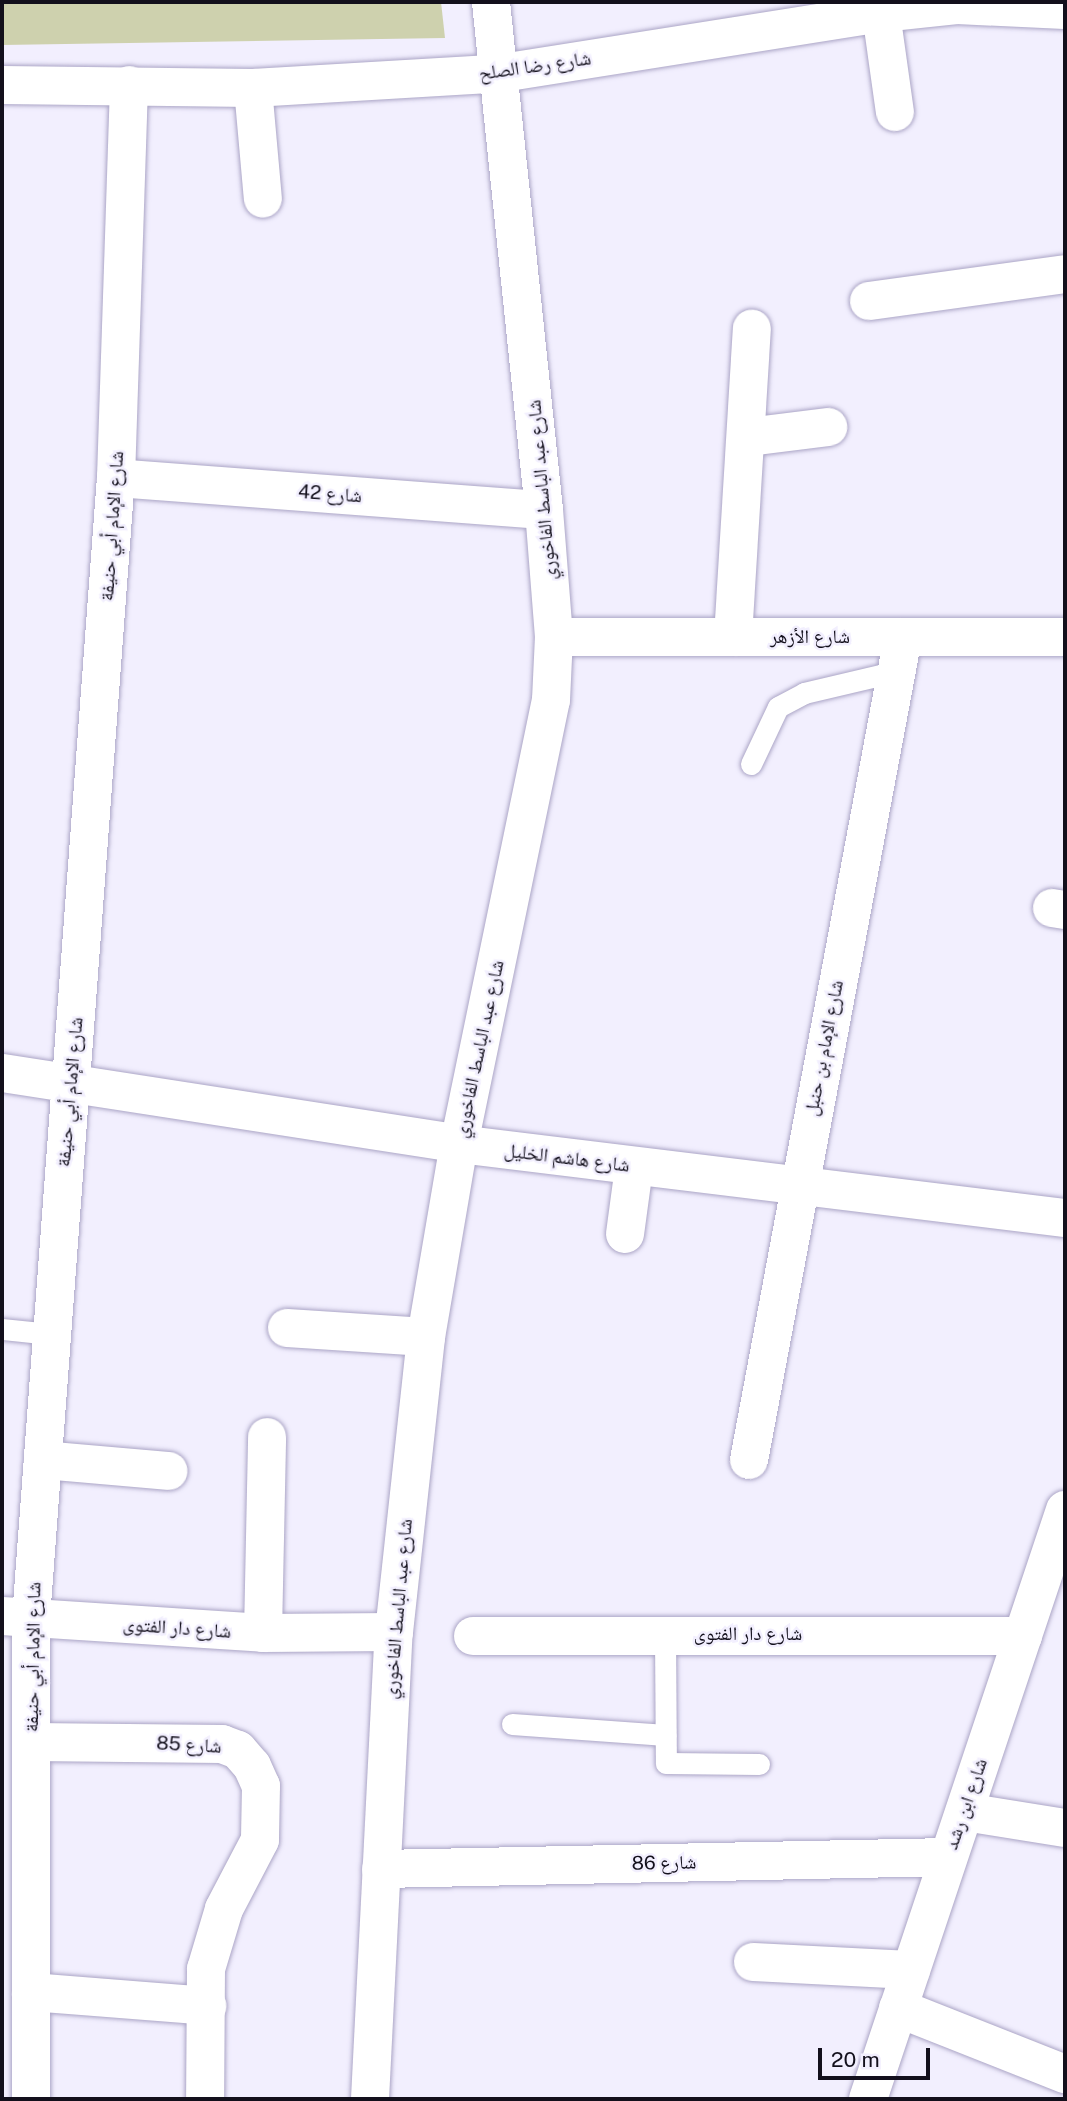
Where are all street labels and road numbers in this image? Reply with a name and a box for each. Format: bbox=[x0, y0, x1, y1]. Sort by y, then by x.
street label: شارع رضا الصلح bbox=[477, 47, 593, 85]
street label: شارع عبد الباسط الفاخوري bbox=[523, 399, 561, 581]
street label: شارع الإمام أبي حنيفة bbox=[95, 450, 129, 602]
street label: شارع 42 bbox=[297, 480, 363, 508]
street label: شارع الأزهر bbox=[770, 626, 850, 648]
street label: شارع عبد الباسط الفاخوري bbox=[449, 958, 509, 1140]
street label: شارع الإمام بن حنبل bbox=[800, 978, 848, 1118]
street label: شارع الإمام أبي حنيفة bbox=[52, 1016, 88, 1168]
street label: شارع هاشم الخليل bbox=[503, 1139, 631, 1177]
street label: شارع عبد الباسط الفاخوري bbox=[379, 1518, 417, 1700]
street label: شارع الإمام أبي حنيفة bbox=[20, 1582, 46, 1732]
street label: شارع دار الفتوى bbox=[122, 1613, 232, 1643]
street label: شارع دار الفتوى bbox=[694, 1623, 802, 1645]
street label: شارع 85 bbox=[156, 1732, 222, 1758]
street label: شارع ابن رشد bbox=[940, 1755, 992, 1853]
street label: شارع 86 bbox=[631, 1851, 697, 1875]

